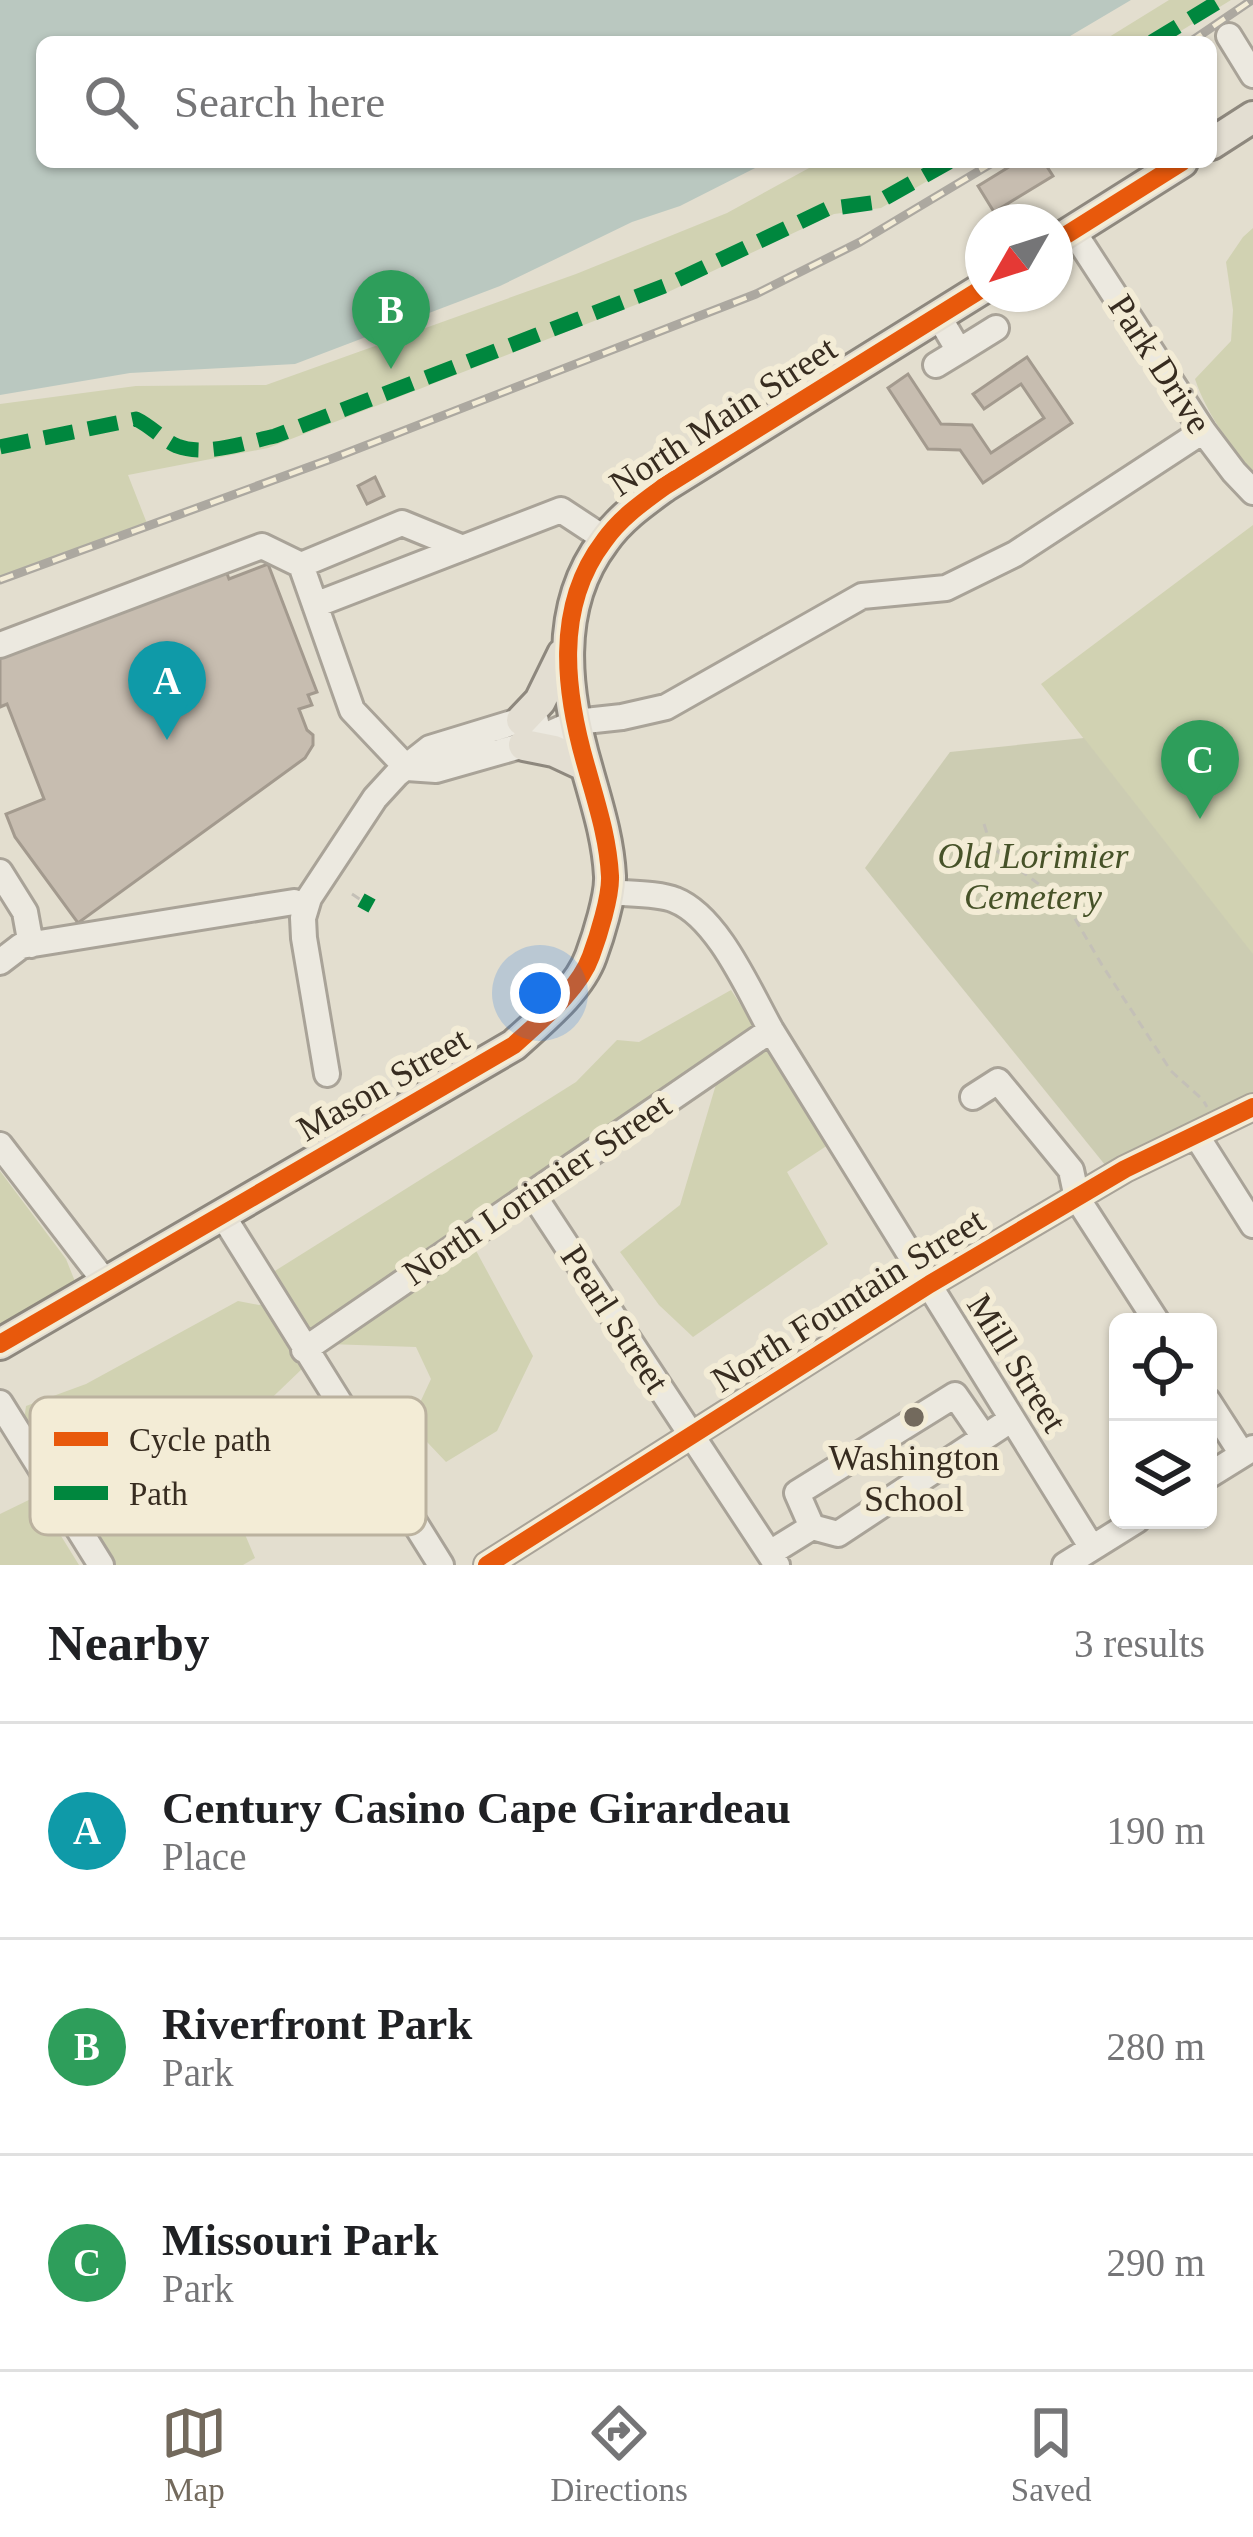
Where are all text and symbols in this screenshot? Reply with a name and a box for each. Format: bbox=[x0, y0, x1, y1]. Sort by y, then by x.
search box bbox=[36, 36, 1217, 168]
icon: search bbox=[78, 69, 144, 135]
text: Search here bbox=[174, 77, 385, 127]
north arrow bbox=[965, 204, 1073, 312]
pin: B bbox=[352, 270, 430, 369]
street label: Park Drive bbox=[1100, 287, 1220, 441]
street label: North Main Street bbox=[602, 328, 844, 504]
pin: A bbox=[128, 641, 206, 740]
pin: C bbox=[1161, 720, 1239, 819]
park label: Old Lorimier Cemetery bbox=[937, 836, 1129, 917]
your location bbox=[510, 963, 570, 1023]
street label: Mason Street bbox=[290, 1019, 476, 1149]
street label: North Lorimier Street bbox=[396, 1085, 678, 1293]
street label: North Fountain Street bbox=[704, 1200, 992, 1400]
street label: Pearl Street bbox=[553, 1238, 677, 1400]
street label: Mill Street bbox=[959, 1287, 1075, 1439]
map controls bbox=[1109, 1313, 1217, 1529]
button: locate bbox=[1109, 1313, 1217, 1421]
legend bbox=[30, 1397, 426, 1535]
marker: Washington School bbox=[901, 1404, 927, 1430]
button: layers bbox=[1109, 1421, 1217, 1529]
text: Cycle path bbox=[129, 1422, 272, 1458]
place label: Washington School bbox=[828, 1438, 1000, 1519]
text: Path bbox=[129, 1476, 188, 1512]
text: Nearby bbox=[48, 1615, 209, 1671]
text: 3 results bbox=[1074, 1622, 1205, 1665]
text: Century Casino Cape Girardeau bbox=[162, 1783, 791, 1833]
text: A bbox=[73, 1809, 101, 1852]
text: 190 m bbox=[1106, 1809, 1205, 1852]
text: Place bbox=[162, 1835, 246, 1878]
text: Riverfront Park bbox=[162, 1999, 472, 2049]
text: B bbox=[74, 2025, 100, 2068]
text: 280 m bbox=[1106, 2025, 1205, 2068]
text: Park bbox=[162, 2051, 234, 2094]
text: Missouri Park bbox=[162, 2215, 438, 2265]
text: C bbox=[73, 2241, 101, 2284]
text: 290 m bbox=[1106, 2241, 1205, 2284]
text: Park bbox=[162, 2267, 234, 2310]
tab: Map bbox=[161, 2400, 227, 2509]
tab: Directions bbox=[550, 2400, 688, 2509]
tab: Saved bbox=[1011, 2400, 1092, 2509]

